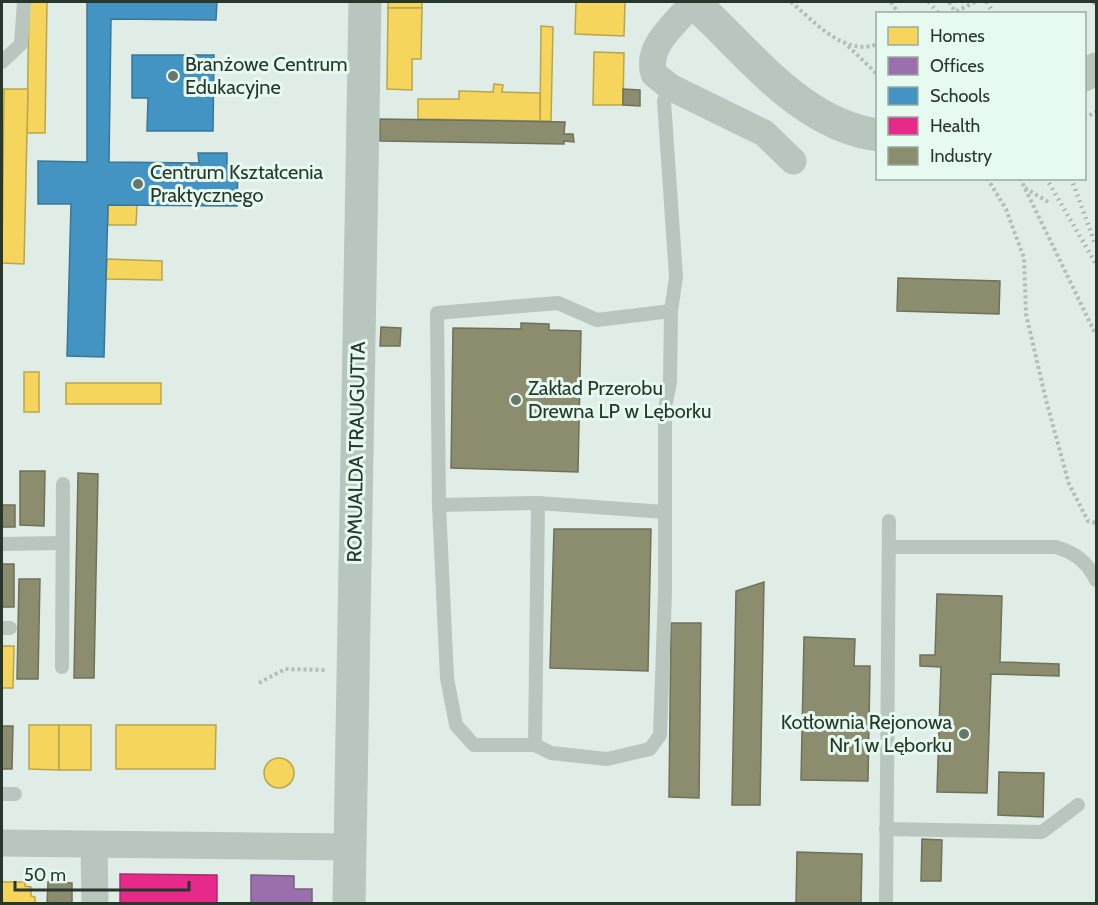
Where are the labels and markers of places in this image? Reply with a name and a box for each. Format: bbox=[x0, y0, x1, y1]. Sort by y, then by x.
place label: Branżowe Centrum Edukacyjne bbox=[185, 52, 348, 99]
marker: Branżowe Centrum Edukacyjne bbox=[166, 69, 180, 83]
place label: Centrum Kształcenia Praktycznego bbox=[150, 160, 324, 207]
marker: Centrum Kształcenia Praktycznego bbox=[131, 177, 145, 191]
place label: Zakład Przerobu Drewna LP w Lęborku bbox=[528, 376, 712, 423]
marker: Zakład Przerobu Drewna LP w Lęborku bbox=[509, 393, 523, 407]
place label: Kotłownia Rejonowa Nr 1 w Lęborku bbox=[781, 710, 952, 757]
marker: Kotłownia Rejonowa Nr 1 w Lęborku bbox=[957, 727, 971, 741]

